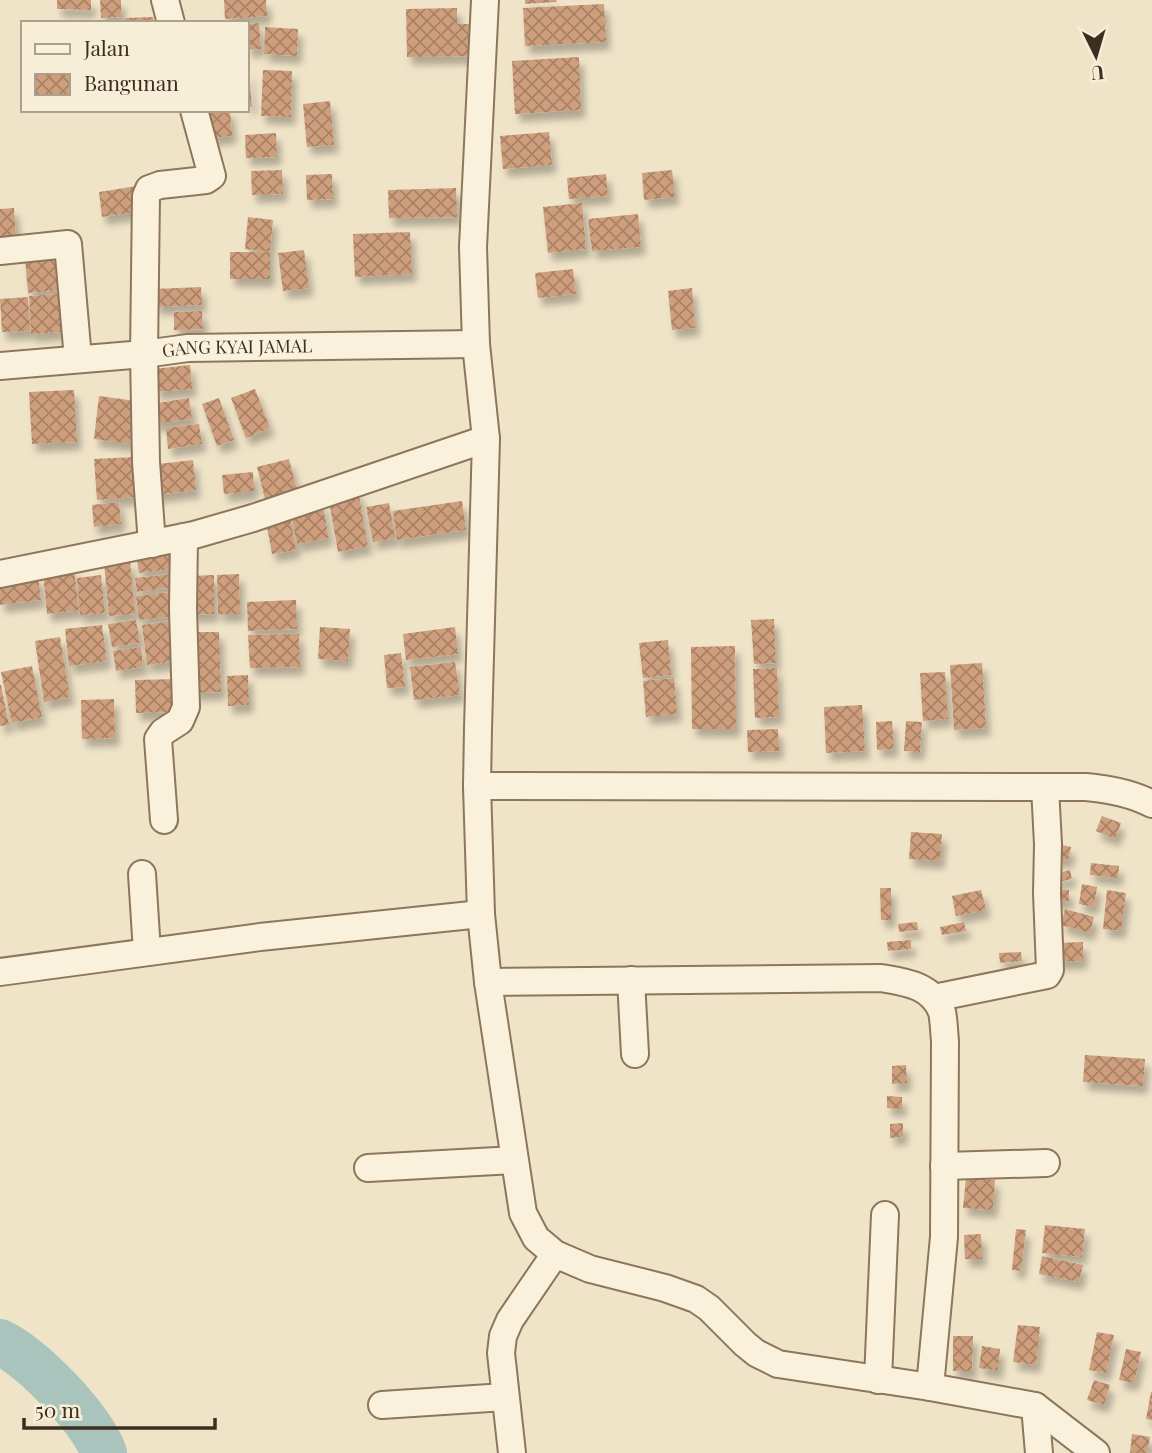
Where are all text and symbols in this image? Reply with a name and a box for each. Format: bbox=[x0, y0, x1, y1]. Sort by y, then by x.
legend bbox=[21, 21, 248, 112]
north arrow bbox=[1061, 21, 1131, 91]
text: Jalan bbox=[83, 33, 130, 61]
text: U bbox=[1090, 60, 1105, 87]
text: Bangunan bbox=[84, 68, 179, 96]
street label: GANG KYAI JAMAL bbox=[160, 333, 313, 362]
scale bar bbox=[24, 1386, 215, 1430]
text: 50 m bbox=[35, 1395, 81, 1423]

